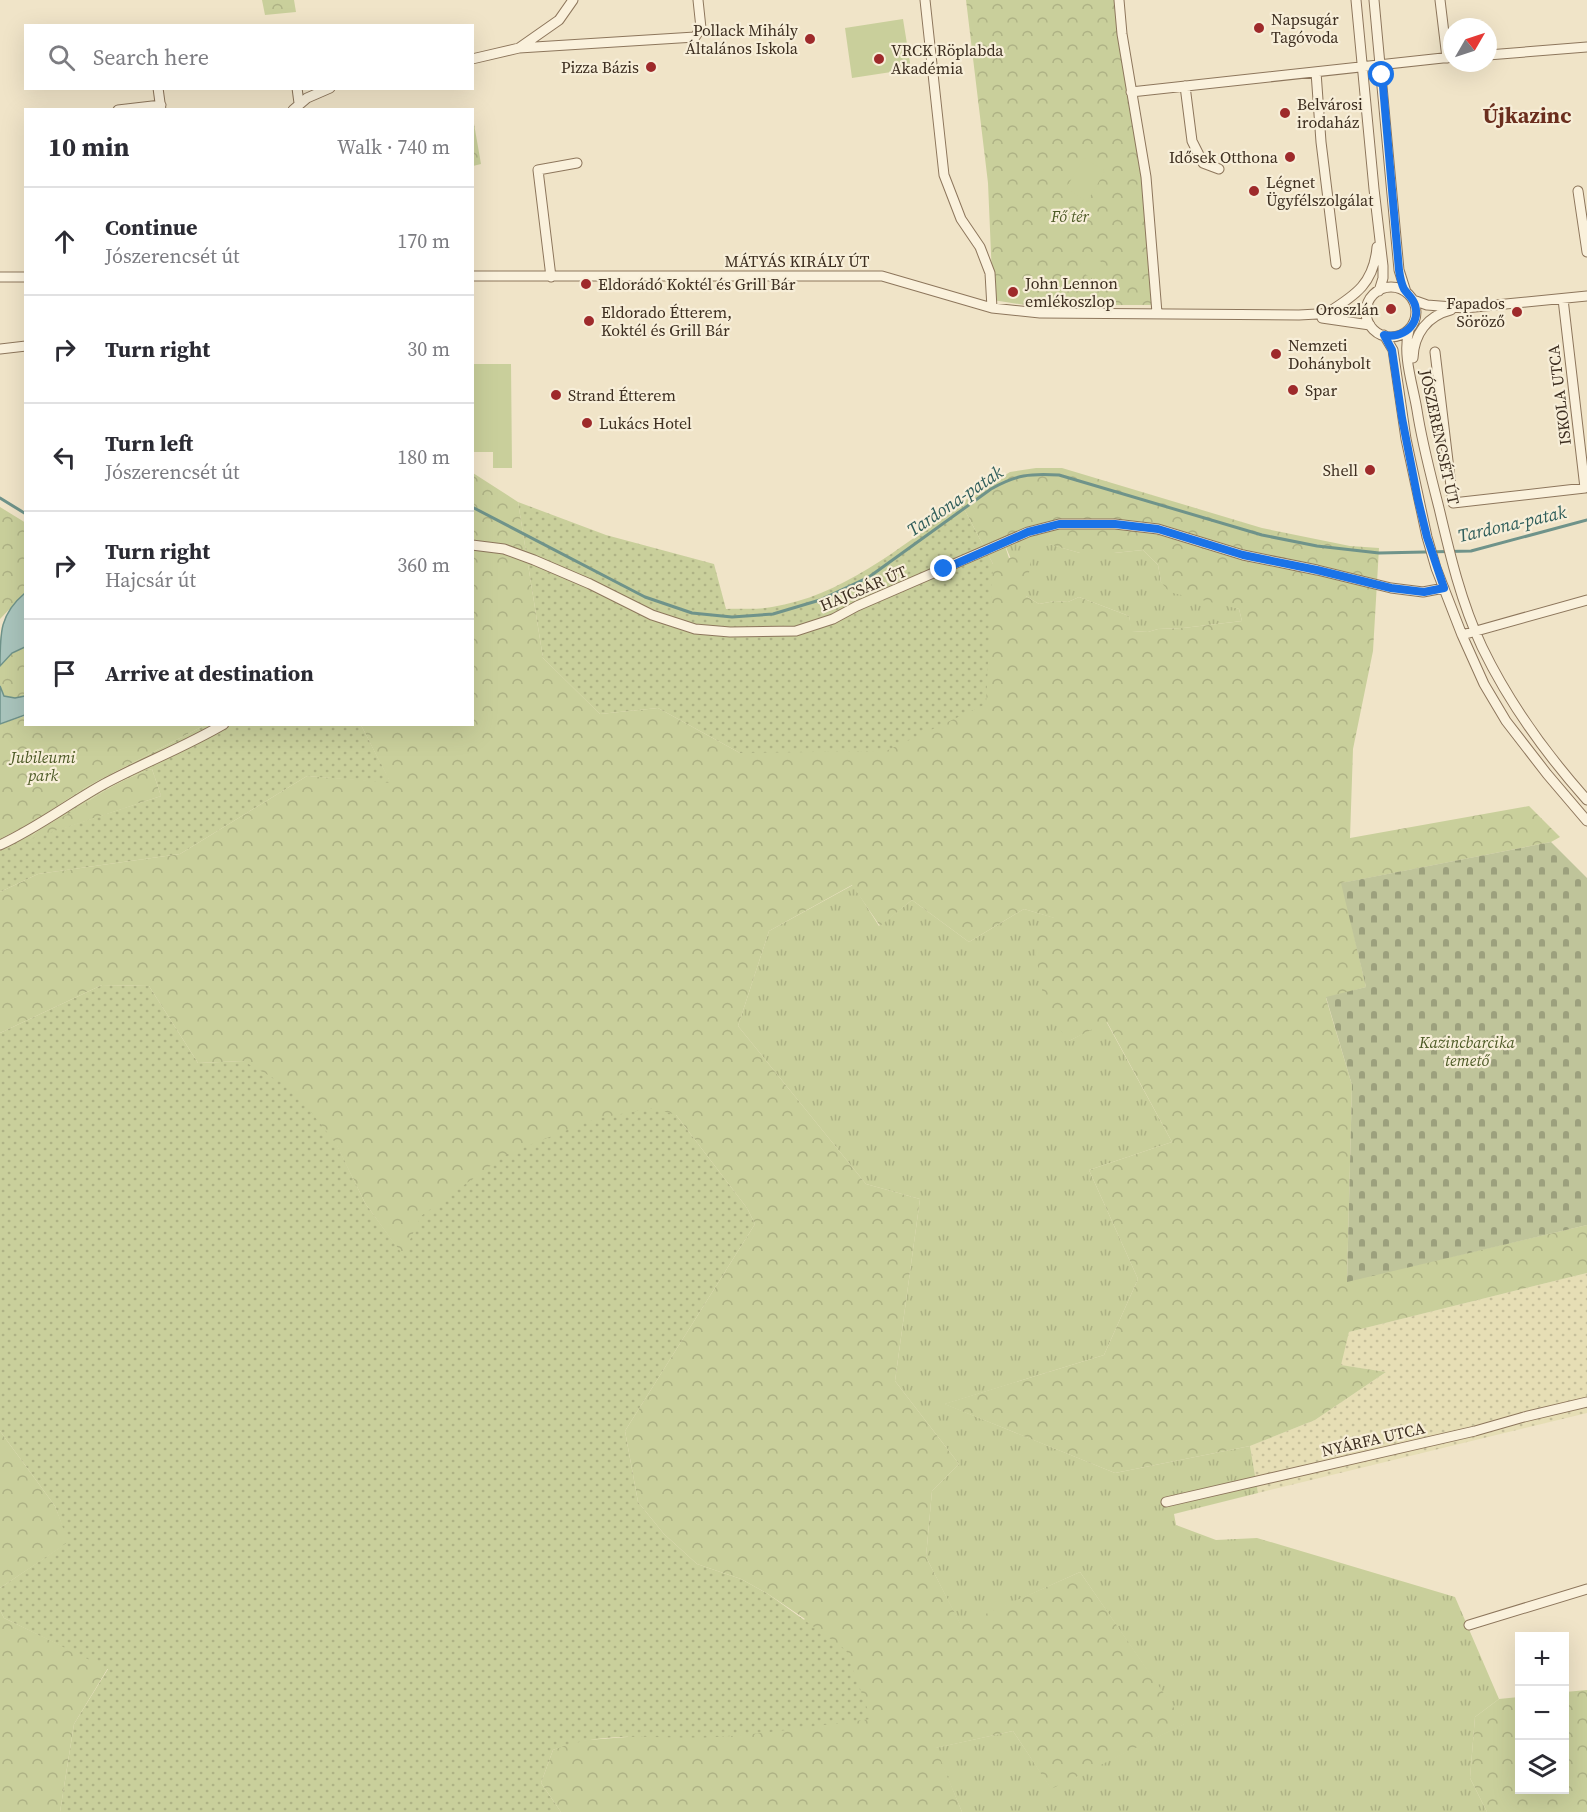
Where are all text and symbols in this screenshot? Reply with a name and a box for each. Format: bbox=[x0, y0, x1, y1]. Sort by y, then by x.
place label: Napsugár Tagóvoda bbox=[1271, 8, 1339, 48]
north arrow bbox=[1443, 18, 1497, 72]
place label: Pollack Mihály Általános Iskola bbox=[685, 19, 799, 59]
marker: Napsugár Tagóvoda bbox=[1252, 21, 1266, 35]
search box bbox=[24, 24, 474, 90]
marker: Pollack Mihály Általános Iskola bbox=[803, 32, 817, 46]
place label: VRCK Röplabda Akadémia bbox=[891, 39, 1004, 79]
icon: search bbox=[45, 41, 78, 74]
text: Search here bbox=[93, 42, 209, 72]
marker: VRCK Röplabda Akadémia bbox=[872, 52, 886, 66]
place label: Pizza Bázis bbox=[561, 56, 639, 78]
marker: Pizza Bázis bbox=[644, 60, 658, 74]
route start bbox=[1368, 61, 1394, 87]
place label: Belvárosi irodaház bbox=[1297, 93, 1363, 133]
district label: Újkazinc bbox=[1483, 100, 1571, 130]
marker: Belvárosi irodaház bbox=[1278, 106, 1292, 120]
text: 10 min bbox=[48, 129, 130, 165]
text: Walk · 740 m bbox=[337, 133, 450, 161]
place label: Idősek Otthona bbox=[1169, 146, 1279, 168]
marker: Idősek Otthona bbox=[1283, 150, 1297, 164]
place label: Légnet Ügyfélszolgálat bbox=[1266, 171, 1374, 211]
marker: Légnet Ügyfélszolgálat bbox=[1247, 184, 1261, 198]
park label: Fő tér bbox=[1050, 205, 1090, 227]
text: Continue bbox=[105, 212, 198, 242]
icon: ahead bbox=[48, 225, 81, 258]
text: 170 m bbox=[397, 227, 450, 255]
text: Jószerencsét út bbox=[105, 242, 240, 270]
street label: MÁTYÁS KIRÁLY ÚT bbox=[725, 250, 870, 272]
place label: John Lennon emlékoszlop bbox=[1024, 272, 1118, 312]
place label: Eldorádó Koktél és Grill Bár bbox=[598, 273, 796, 295]
marker: Eldorádó Koktél és Grill Bár bbox=[579, 277, 593, 291]
marker: John Lennon emlékoszlop bbox=[1006, 285, 1020, 299]
place label: Fapados Söröző bbox=[1446, 292, 1505, 332]
place label: Oroszlán bbox=[1316, 298, 1379, 320]
place label: Eldorado Étterem, Koktél és Grill Bár bbox=[601, 301, 732, 341]
marker: Oroszlán bbox=[1384, 302, 1398, 316]
marker: Fapados Söröző bbox=[1510, 305, 1524, 319]
marker: Eldorado Étterem, Koktél és Grill Bár bbox=[582, 314, 596, 328]
icon: right bbox=[48, 333, 81, 366]
text: Turn right bbox=[105, 334, 210, 364]
place label: Nemzeti Dohánybolt bbox=[1288, 334, 1371, 374]
text: 30 m bbox=[407, 335, 450, 363]
street label: ISKOLA UTCA bbox=[1542, 343, 1576, 446]
marker: Nemzeti Dohánybolt bbox=[1269, 347, 1283, 361]
street label: JÓSZERENCSÉT ÚT bbox=[1415, 367, 1465, 507]
place label: Spar bbox=[1305, 379, 1337, 401]
marker: Spar bbox=[1286, 383, 1300, 397]
place label: Strand Étterem bbox=[568, 384, 676, 406]
marker: Strand Étterem bbox=[549, 388, 563, 402]
place label: Lukács Hotel bbox=[599, 412, 692, 434]
marker: Lukács Hotel bbox=[580, 416, 594, 430]
text: Turn left bbox=[105, 428, 193, 458]
icon: left bbox=[48, 441, 81, 474]
text: 180 m bbox=[397, 443, 450, 471]
text: Jószerencsét út bbox=[105, 458, 240, 486]
water label: Tardona-patak bbox=[902, 459, 1008, 542]
place label: Shell bbox=[1323, 459, 1358, 481]
marker: Shell bbox=[1363, 463, 1377, 477]
water label: Tardona-patak bbox=[1455, 499, 1569, 548]
text: Turn right bbox=[105, 536, 210, 566]
icon: right bbox=[48, 549, 81, 582]
text: 360 m bbox=[397, 551, 450, 579]
route end bbox=[930, 555, 956, 581]
street label: HAJCSÁR ÚT bbox=[816, 560, 910, 616]
text: Hajcsár út bbox=[105, 566, 196, 594]
icon: arrive bbox=[48, 657, 81, 690]
text: Arrive at destination bbox=[105, 658, 314, 688]
park label: Jubileumi park bbox=[9, 746, 75, 786]
park label: Kazincbarcika temető bbox=[1418, 1031, 1516, 1071]
street label: NYÁRFA UTCA bbox=[1319, 1416, 1427, 1462]
map controls bbox=[1515, 1632, 1569, 1794]
button: + bbox=[1515, 1632, 1569, 1686]
button: − bbox=[1515, 1686, 1569, 1740]
button: layers bbox=[1515, 1740, 1569, 1794]

